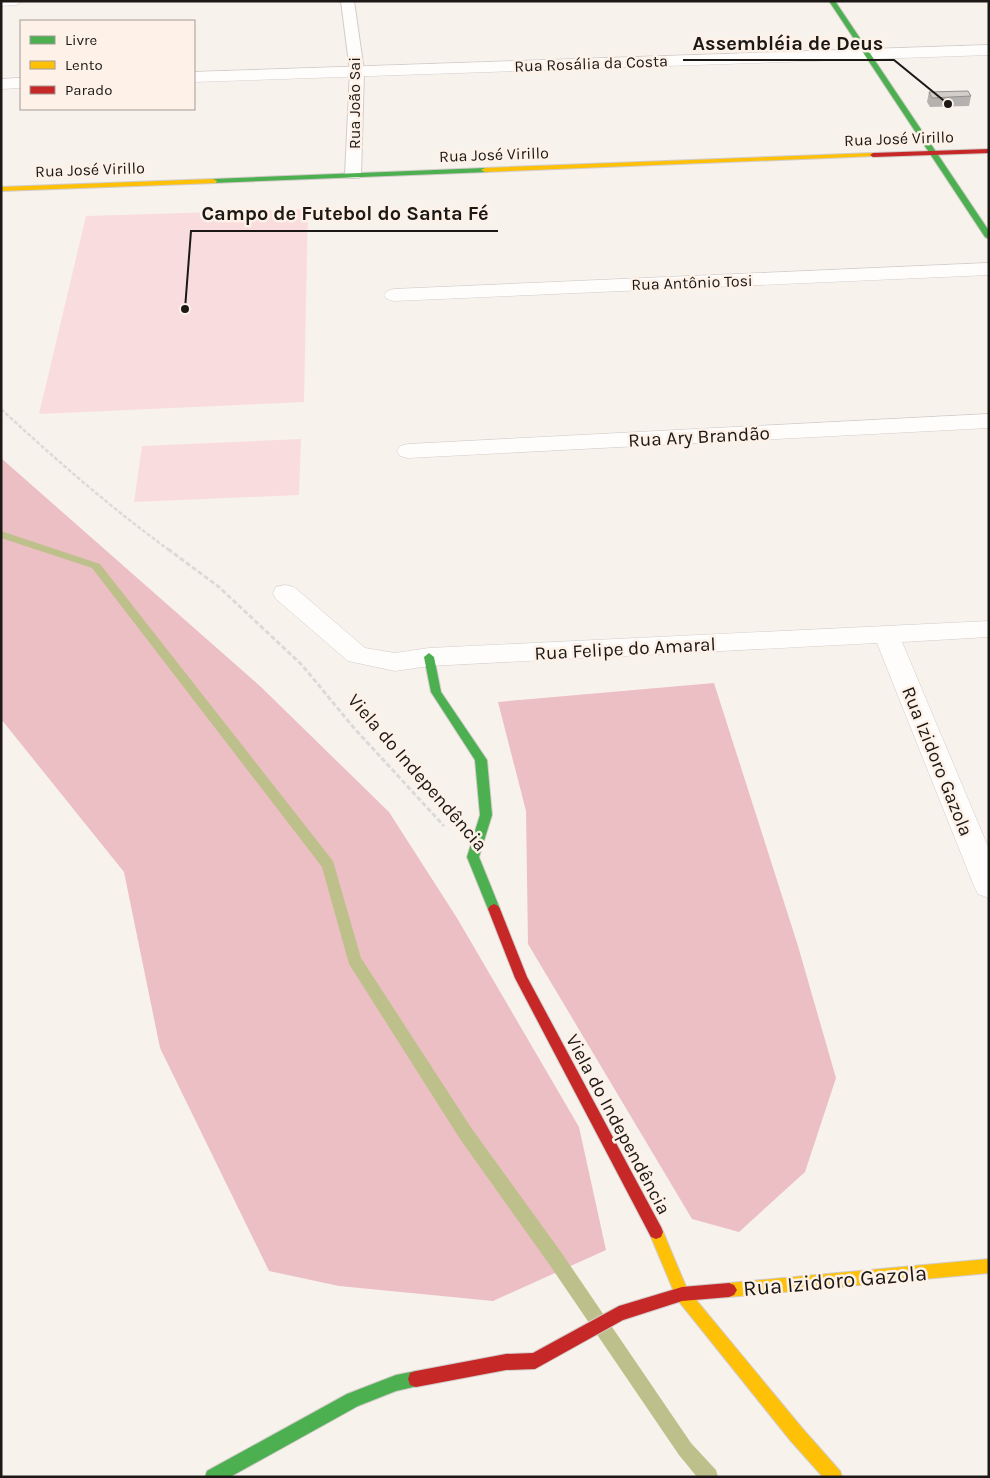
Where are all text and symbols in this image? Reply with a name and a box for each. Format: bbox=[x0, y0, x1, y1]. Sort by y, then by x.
legend bbox=[20, 20, 195, 110]
callout: Assembléia de Deus bbox=[683, 25, 894, 60]
text: Livre bbox=[65, 31, 97, 49]
text: Assembléia de Deus bbox=[693, 32, 883, 55]
street label: Rua Rosália da Costa bbox=[514, 51, 668, 76]
text: Lento bbox=[65, 56, 103, 74]
street label: Rua João Sai bbox=[345, 57, 364, 149]
text: Parado bbox=[65, 81, 112, 99]
street label: Rua José Virillo bbox=[844, 127, 954, 150]
street label: Rua José Virillo bbox=[439, 143, 549, 166]
street label: Rua José Virillo bbox=[35, 158, 145, 181]
callout: Campo de Futebol do Santa Fé bbox=[191, 196, 498, 231]
text: Campo de Futebol do Santa Fé bbox=[201, 202, 489, 225]
street label: Rua Antônio Tosi bbox=[631, 271, 753, 294]
street label: Rua Ary Brandão bbox=[628, 422, 771, 452]
street label: Rua Felipe do Amaral bbox=[534, 633, 716, 665]
street label: Rua Izidoro Gazola bbox=[897, 683, 977, 839]
street label: Viela do Independência bbox=[343, 690, 492, 856]
street label: Viela do Independência bbox=[561, 1031, 675, 1218]
street label: Rua Izidoro Gazola bbox=[742, 1260, 928, 1302]

